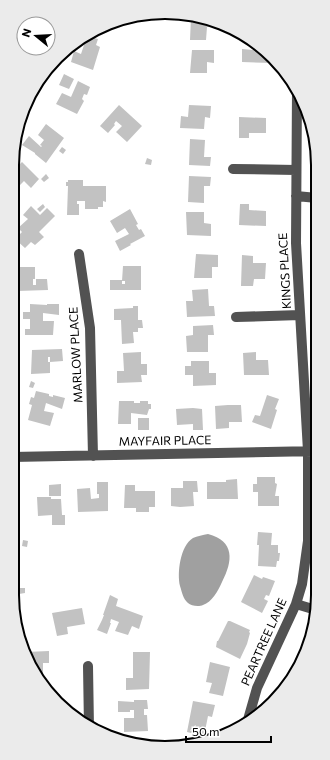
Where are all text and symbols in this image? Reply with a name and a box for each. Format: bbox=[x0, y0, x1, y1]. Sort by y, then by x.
north arrow bbox=[16, 16, 56, 56]
text: N bbox=[19, 27, 33, 39]
street label: KINGS PLACE bbox=[275, 233, 293, 309]
street label: MARLOW PLACE bbox=[65, 307, 85, 403]
street label: MAYFAIR PLACE bbox=[119, 432, 211, 448]
street label: PEARTREE LANE bbox=[238, 596, 289, 688]
scale bar bbox=[186, 718, 271, 744]
text: 50 m bbox=[192, 724, 220, 738]

